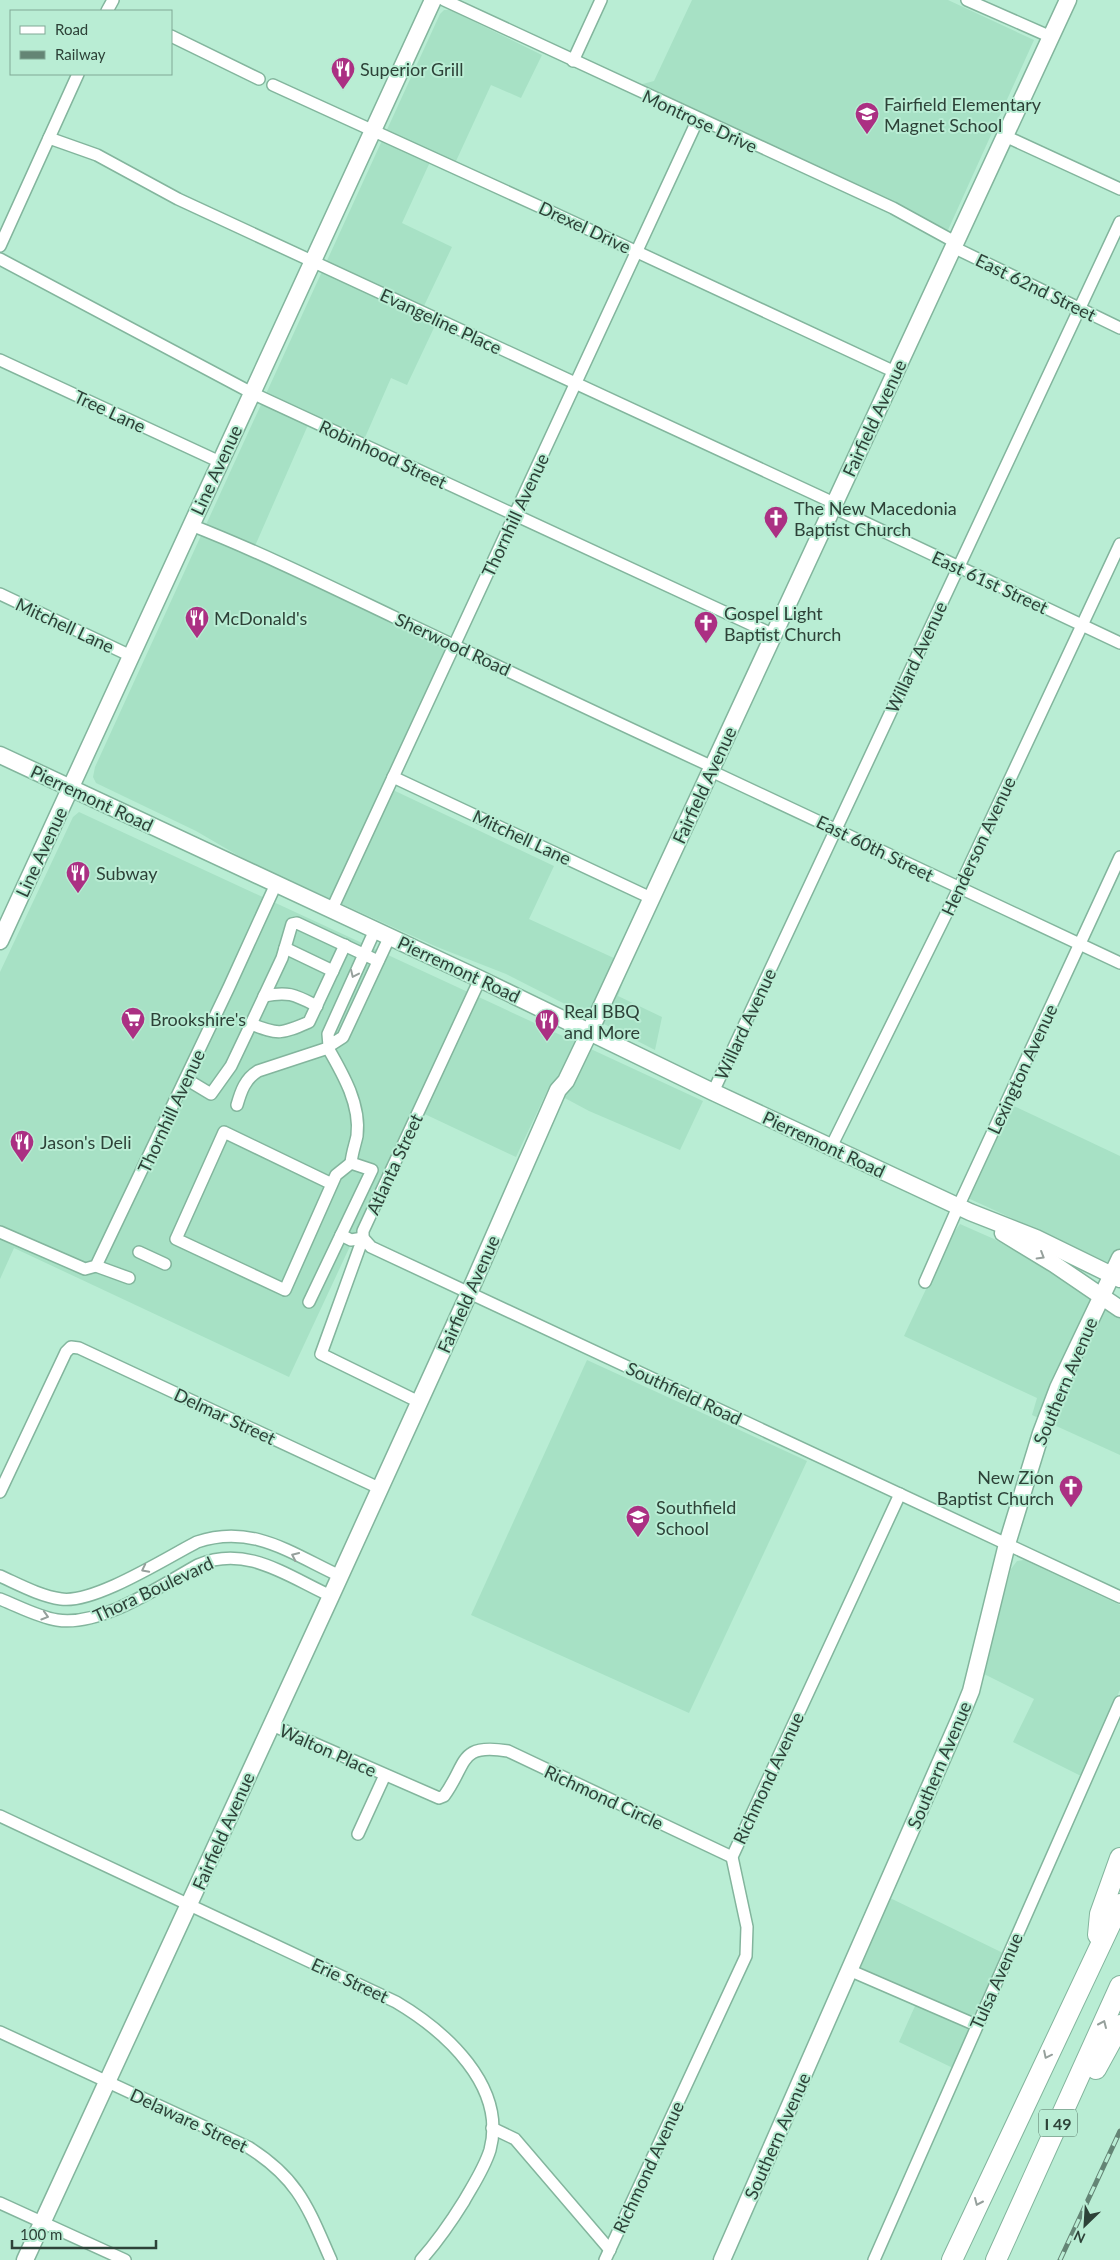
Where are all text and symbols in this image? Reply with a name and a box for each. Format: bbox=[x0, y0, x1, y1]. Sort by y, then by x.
legend bbox=[10, 10, 172, 75]
text: Road bbox=[55, 20, 88, 38]
text: Railway bbox=[55, 45, 106, 63]
restaurant icon: Superior Grill bbox=[330, 56, 356, 90]
place label: Superior Grill bbox=[360, 58, 463, 80]
street label: Montrose Drive bbox=[639, 85, 761, 157]
place label: Fairfield Elementary Magnet School bbox=[884, 93, 1042, 136]
school or university icon: Fairfield Elementary Magnet School bbox=[854, 101, 880, 135]
street label: Drexel Drive bbox=[536, 196, 634, 258]
street label: East 62nd Street bbox=[972, 248, 1100, 326]
street label: Evangeline Place bbox=[377, 283, 505, 359]
street label: Fairfield Avenue bbox=[837, 356, 911, 480]
street label: Tree Lane bbox=[71, 385, 149, 437]
street label: Robinhood Street bbox=[316, 415, 451, 493]
street label: Line Avenue bbox=[186, 422, 246, 518]
street label: Thornhill Avenue bbox=[477, 450, 553, 580]
place label: The New Macedonia Baptist Church bbox=[794, 497, 957, 540]
church icon: The New Macedonia Baptist Church bbox=[763, 505, 789, 539]
street label: East 61st Street bbox=[929, 546, 1052, 619]
street label: Mitchell Lane bbox=[12, 593, 118, 657]
street label: Willard Avenue bbox=[881, 598, 951, 716]
place label: Gospel Light Baptist Church bbox=[724, 602, 841, 645]
restaurant icon: McDonald's bbox=[184, 605, 210, 639]
place label: McDonald's bbox=[214, 607, 308, 629]
street label: Sherwood Road bbox=[392, 608, 514, 680]
church icon: Gospel Light Baptist Church bbox=[693, 610, 719, 644]
street label: Fairfield Avenue bbox=[667, 723, 741, 847]
street label: Pierremont Road bbox=[27, 760, 157, 836]
street label: Henderson Avenue bbox=[936, 773, 1020, 919]
street label: Line Avenue bbox=[11, 804, 71, 900]
street label: Mitchell Lane bbox=[469, 805, 575, 869]
street label: East 60th Street bbox=[813, 810, 938, 886]
restaurant icon: Subway bbox=[65, 860, 91, 894]
place label: Subway bbox=[96, 862, 158, 884]
street label: Pierremont Road bbox=[394, 931, 524, 1007]
street label: Willard Avenue bbox=[710, 965, 780, 1083]
one-way arrow bbox=[350, 968, 360, 977]
place label: Real BBQ and More bbox=[564, 1000, 640, 1043]
street label: Lexington Avenue bbox=[982, 1000, 1062, 1138]
supermarket icon: Brookshire's bbox=[120, 1006, 146, 1040]
place label: Brookshire's bbox=[150, 1008, 246, 1030]
restaurant icon: Real BBQ and More bbox=[534, 1008, 560, 1042]
street label: Thornhill Avenue bbox=[133, 1046, 209, 1176]
street label: Pierremont Road bbox=[759, 1106, 889, 1182]
street label: Atlanta Street bbox=[361, 1110, 427, 1218]
restaurant icon: Jason's Deli bbox=[9, 1129, 35, 1163]
place label: Jason's Deli bbox=[40, 1131, 132, 1153]
street label: Fairfield Avenue bbox=[432, 1232, 504, 1356]
one-way arrow bbox=[1035, 1250, 1044, 1260]
street label: Southern Avenue bbox=[1028, 1314, 1102, 1448]
street label: Southfield Road bbox=[623, 1357, 745, 1429]
street label: Delmar Street bbox=[171, 1383, 280, 1449]
place label: New Zion Baptist Church bbox=[937, 1466, 1054, 1509]
church icon: New Zion Baptist Church bbox=[1058, 1474, 1084, 1508]
place label: Southfield School bbox=[656, 1496, 736, 1539]
school or university icon: Southfield School bbox=[625, 1504, 651, 1538]
street label: Thora Boulevard bbox=[89, 1551, 217, 1627]
one-way arrow bbox=[292, 1552, 301, 1562]
one-way arrow bbox=[141, 1563, 150, 1573]
one-way arrow bbox=[41, 1611, 49, 1621]
street label: Southern Avenue bbox=[902, 1698, 976, 1832]
street label: Richmond Avenue bbox=[728, 1709, 808, 1847]
street label: Walton Place bbox=[276, 1719, 380, 1781]
street label: Richmond Circle bbox=[541, 1760, 667, 1834]
street label: Fairfield Avenue bbox=[187, 1769, 259, 1893]
street label: Tulsa Avenue bbox=[965, 1929, 1027, 2033]
street label: Erie Street bbox=[308, 1953, 393, 2008]
one-way arrow bbox=[1096, 2020, 1107, 2029]
one-way arrow bbox=[1043, 2050, 1053, 2059]
street label: Southern Avenue bbox=[739, 2069, 815, 2203]
street label: Delaware Street bbox=[127, 2083, 252, 2157]
street label: Richmond Avenue bbox=[608, 2098, 688, 2236]
road number: I 49 bbox=[1039, 2110, 1077, 2136]
one-way arrow bbox=[974, 2197, 985, 2206]
north arrow bbox=[1060, 2200, 1110, 2250]
scale bar bbox=[12, 2218, 156, 2250]
text: 100 m bbox=[20, 2225, 62, 2243]
text: N bbox=[1071, 2227, 1088, 2247]

